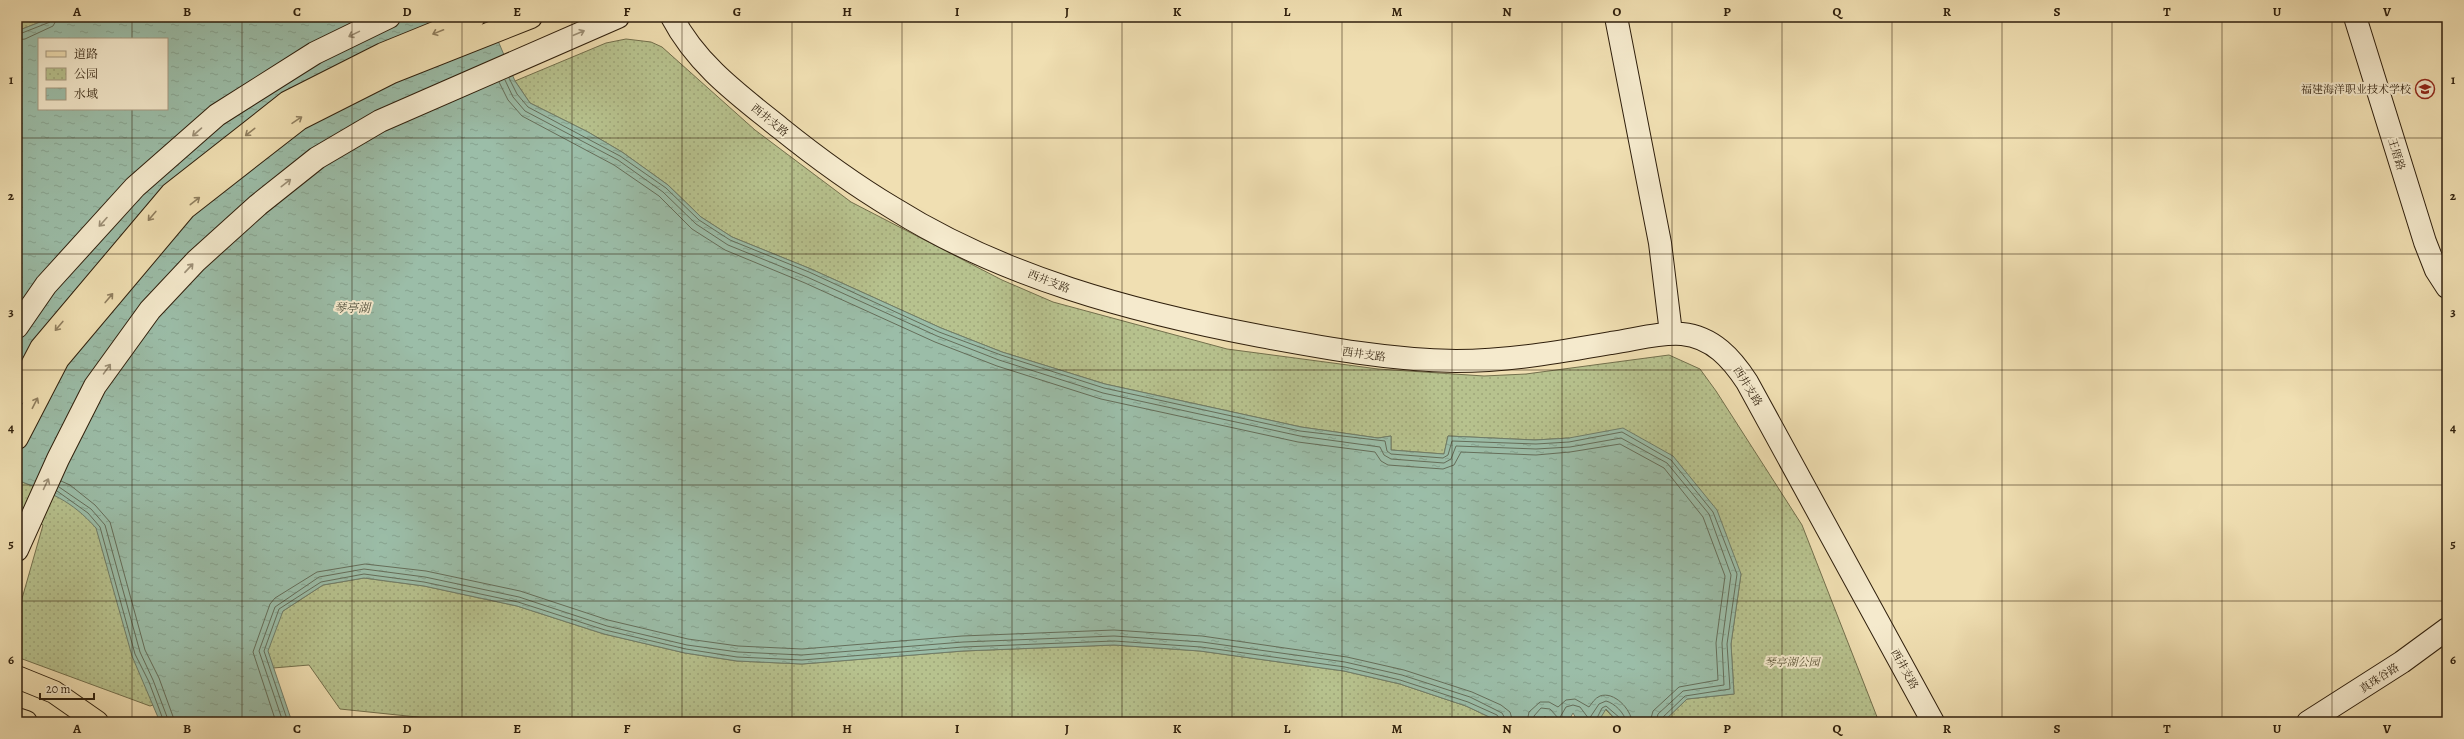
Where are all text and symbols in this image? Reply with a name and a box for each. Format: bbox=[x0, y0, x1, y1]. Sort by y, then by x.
text: A bbox=[72, 3, 82, 20]
text: B bbox=[183, 3, 191, 20]
text: C bbox=[293, 3, 301, 20]
text: D bbox=[402, 3, 412, 20]
text: E bbox=[513, 3, 521, 20]
text: F bbox=[624, 3, 631, 20]
text: G bbox=[733, 3, 741, 20]
text: H bbox=[842, 3, 852, 20]
text: I bbox=[955, 3, 960, 20]
text: J bbox=[1065, 3, 1069, 20]
text: K bbox=[1173, 3, 1182, 20]
text: L bbox=[1284, 3, 1291, 20]
text: M bbox=[1392, 3, 1403, 20]
text: N bbox=[1502, 3, 1512, 20]
text: O bbox=[1613, 3, 1622, 20]
text: P bbox=[1723, 3, 1731, 20]
text: Q bbox=[1833, 3, 1844, 20]
text: R bbox=[1943, 3, 1952, 20]
text: S bbox=[2053, 3, 2061, 20]
text: T bbox=[2163, 3, 2171, 20]
text: U bbox=[2273, 3, 2282, 20]
text: V bbox=[2382, 3, 2392, 20]
one-way arrow bbox=[432, 28, 444, 36]
one-way arrow bbox=[572, 29, 584, 37]
one-way arrow bbox=[349, 31, 361, 38]
legend bbox=[38, 38, 168, 110]
text: 道路 bbox=[74, 46, 98, 62]
text: 公园 bbox=[74, 66, 98, 82]
text: 1 bbox=[9, 71, 14, 88]
text: 1 bbox=[2451, 71, 2456, 88]
school or university icon: 福建海洋职业技术学校 bbox=[2414, 78, 2436, 100]
place label: 福建海洋职业技术学校 bbox=[2301, 82, 2411, 97]
text: 水域 bbox=[74, 86, 98, 102]
street label: 西井支路 bbox=[748, 101, 792, 140]
one-way arrow bbox=[292, 116, 303, 125]
one-way arrow bbox=[244, 127, 255, 136]
one-way arrow bbox=[192, 128, 202, 137]
street label: 王厝路 bbox=[2385, 136, 2409, 172]
one-way arrow bbox=[280, 178, 291, 187]
text: 2 bbox=[8, 187, 15, 204]
text: 2 bbox=[2450, 187, 2457, 204]
one-way arrow bbox=[190, 196, 201, 205]
one-way arrow bbox=[147, 211, 156, 222]
one-way arrow bbox=[98, 217, 108, 227]
one-way arrow bbox=[184, 263, 193, 274]
street label: 西井支路 bbox=[1026, 267, 1072, 296]
one-way arrow bbox=[105, 293, 114, 303]
water label: 琴亭湖 bbox=[334, 300, 372, 316]
text: 3 bbox=[8, 303, 14, 320]
text: 3 bbox=[2450, 303, 2456, 320]
one-way arrow bbox=[54, 321, 63, 332]
street label: 西井支路 bbox=[1341, 344, 1387, 365]
one-way arrow bbox=[103, 364, 111, 375]
street label: 西井支路 bbox=[1730, 364, 1766, 409]
one-way arrow bbox=[32, 398, 39, 410]
text: 4 bbox=[8, 419, 14, 436]
text: 4 bbox=[2450, 419, 2456, 436]
one-way arrow bbox=[43, 478, 50, 490]
text: 5 bbox=[8, 535, 14, 552]
text: 5 bbox=[2450, 535, 2456, 552]
street label: 西井支路 bbox=[1887, 646, 1922, 692]
text: 6 bbox=[8, 651, 14, 668]
text: 6 bbox=[2450, 651, 2456, 668]
park label: 琴亭湖公园 bbox=[1765, 655, 1821, 670]
street label: 真珠谷路 bbox=[2357, 660, 2402, 697]
scale bar bbox=[40, 675, 94, 701]
text: 20 m bbox=[46, 681, 70, 697]
text: A bbox=[72, 720, 82, 737]
text: B bbox=[183, 720, 191, 737]
text: C bbox=[293, 720, 301, 737]
text: D bbox=[402, 720, 412, 737]
text: E bbox=[513, 720, 521, 737]
text: F bbox=[624, 720, 631, 737]
text: G bbox=[733, 720, 741, 737]
text: H bbox=[842, 720, 852, 737]
text: I bbox=[955, 720, 960, 737]
text: J bbox=[1065, 720, 1069, 737]
text: K bbox=[1173, 720, 1182, 737]
text: L bbox=[1284, 720, 1291, 737]
text: M bbox=[1392, 720, 1403, 737]
text: N bbox=[1502, 720, 1512, 737]
text: O bbox=[1613, 720, 1622, 737]
text: P bbox=[1723, 720, 1731, 737]
text: Q bbox=[1833, 720, 1844, 737]
text: R bbox=[1943, 720, 1952, 737]
text: S bbox=[2053, 720, 2061, 737]
text: T bbox=[2163, 720, 2171, 737]
text: U bbox=[2273, 720, 2282, 737]
text: V bbox=[2382, 720, 2392, 737]

